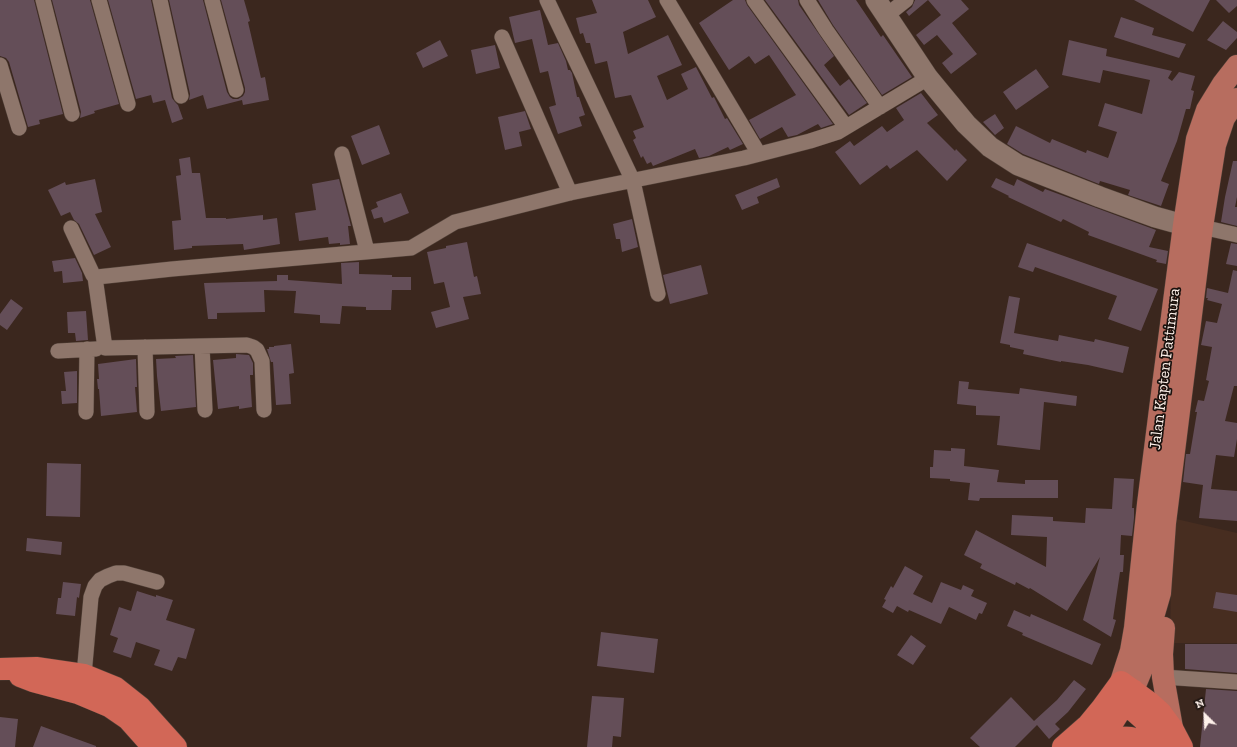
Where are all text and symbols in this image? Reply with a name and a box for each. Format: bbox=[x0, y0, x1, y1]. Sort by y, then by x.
street label: Jalan Kapten Pattimura bbox=[1146, 287, 1184, 451]
north arrow bbox=[1185, 695, 1225, 735]
text: N bbox=[1193, 696, 1206, 711]

